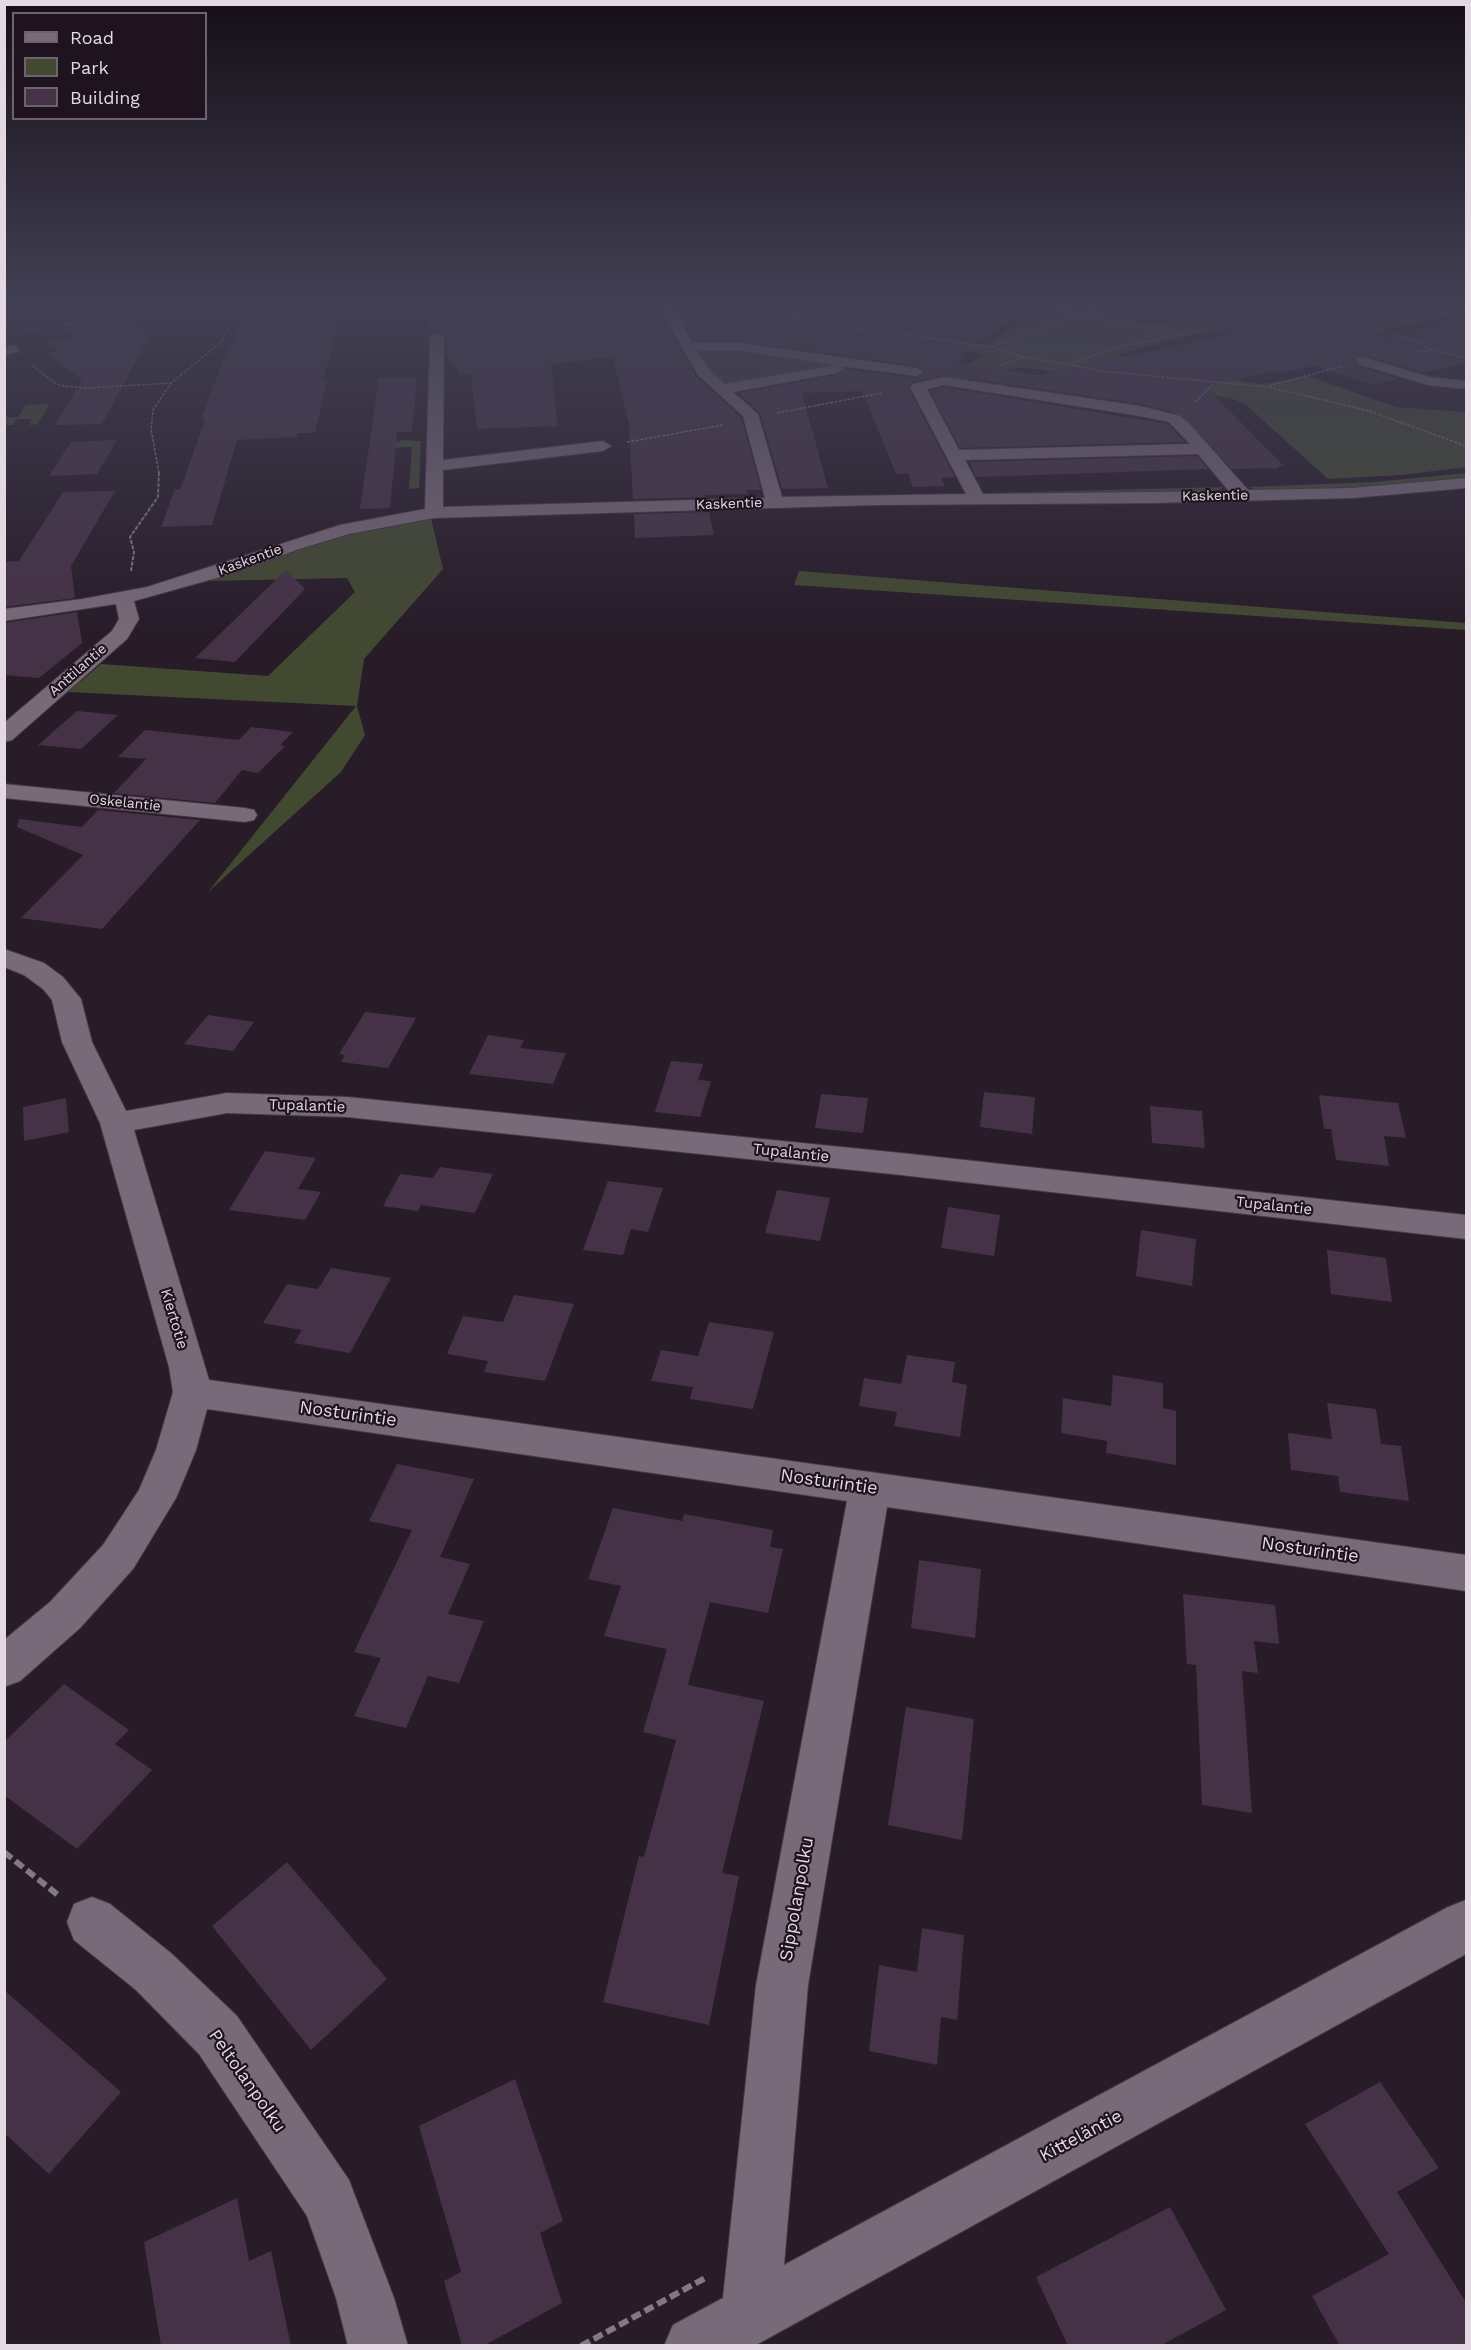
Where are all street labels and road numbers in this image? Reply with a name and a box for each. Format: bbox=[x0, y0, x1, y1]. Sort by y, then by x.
street label: Kaskentie bbox=[1182, 487, 1248, 505]
street label: Kaskentie bbox=[696, 494, 762, 514]
street label: Kaskentie bbox=[216, 541, 284, 579]
street label: Anttilantie bbox=[46, 640, 110, 700]
street label: Oskelantie bbox=[88, 791, 162, 815]
street label: Tupalantie bbox=[268, 1096, 346, 1116]
street label: Tupalantie bbox=[752, 1140, 830, 1166]
street label: Tupalantie bbox=[1235, 1193, 1313, 1219]
street label: Kiertotie bbox=[156, 1287, 192, 1351]
street label: Nosturintie bbox=[298, 1396, 398, 1432]
street label: Nosturintie bbox=[779, 1464, 879, 1500]
street label: Nosturintie bbox=[1260, 1532, 1360, 1568]
street label: Sippolanpolku bbox=[775, 1835, 819, 1963]
street label: Peltolanpolku bbox=[204, 2025, 290, 2137]
street label: Kitteläntie bbox=[1036, 2105, 1126, 2167]

